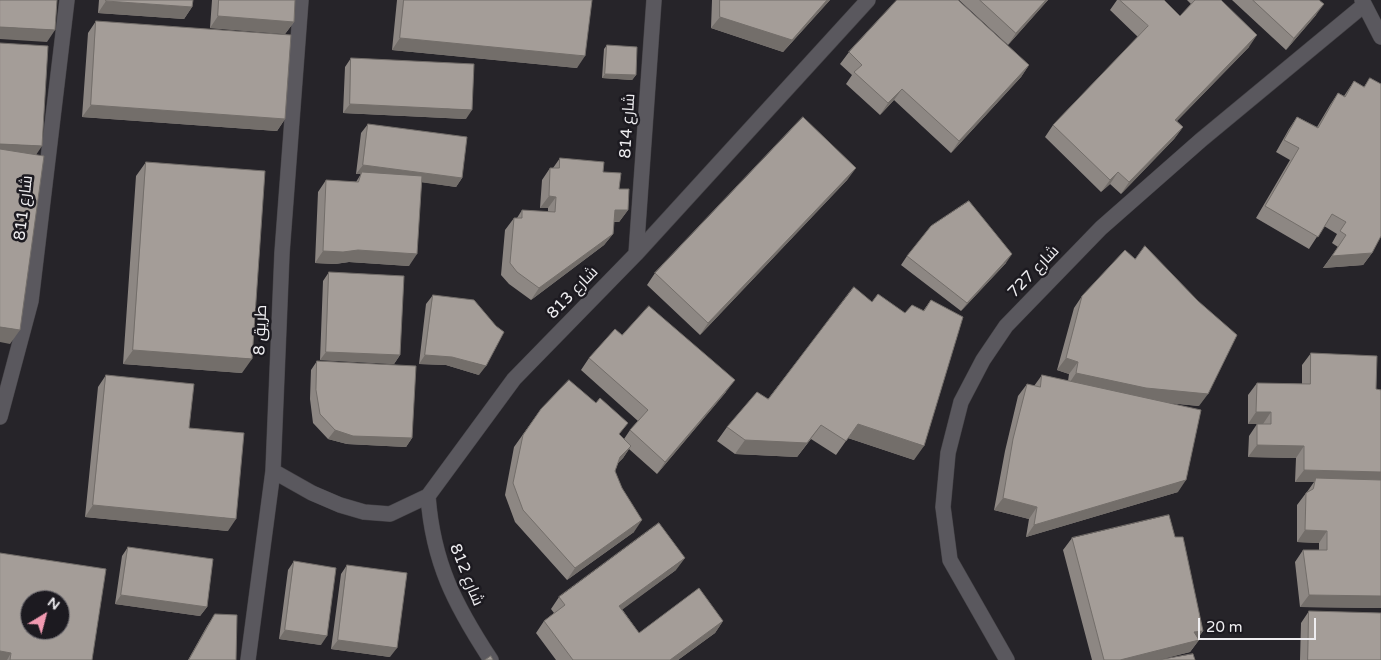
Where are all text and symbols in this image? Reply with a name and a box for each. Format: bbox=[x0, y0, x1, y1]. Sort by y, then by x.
street label: شارع 814 bbox=[616, 93, 640, 159]
street label: شارع 811 bbox=[10, 174, 38, 242]
street label: شارع 727 bbox=[1004, 242, 1064, 302]
street label: شارع 813 bbox=[543, 263, 603, 323]
street label: طريق 8 bbox=[251, 304, 271, 356]
street label: شارع 812 bbox=[445, 541, 487, 609]
north arrow bbox=[20, 590, 70, 640]
text: N bbox=[44, 593, 63, 614]
scale bar bbox=[1201, 608, 1318, 640]
text: 20 m bbox=[1206, 618, 1243, 636]

